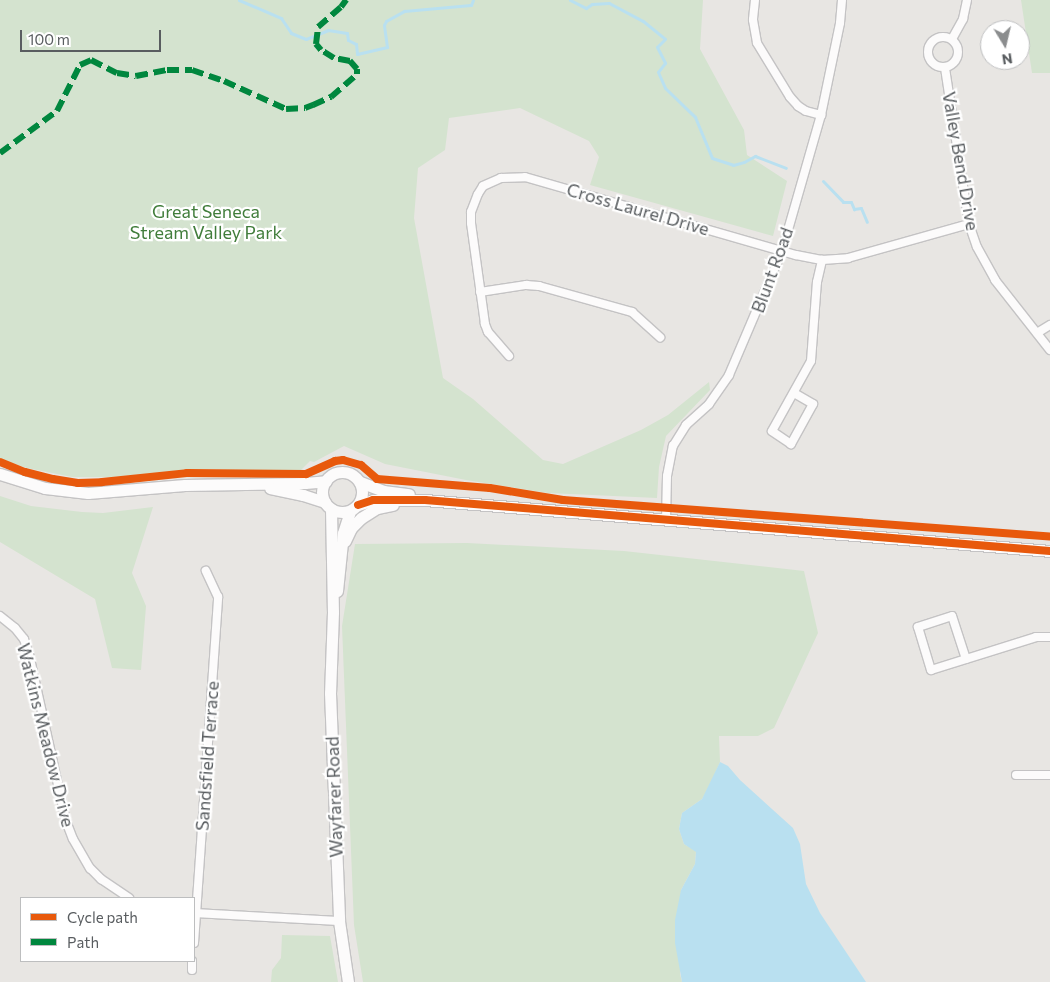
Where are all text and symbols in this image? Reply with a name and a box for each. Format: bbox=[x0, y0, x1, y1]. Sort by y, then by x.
scale bar bbox=[22, 20, 164, 52]
north arrow bbox=[980, 20, 1030, 70]
text: 100 m bbox=[28, 30, 70, 48]
text: N bbox=[1001, 50, 1014, 69]
street label: Valley Bend Drive bbox=[938, 90, 984, 232]
street label: Cross Laurel Drive bbox=[564, 178, 712, 240]
park label: Great Seneca Stream Valley Park bbox=[130, 201, 282, 243]
street label: Blunt Road bbox=[747, 224, 797, 316]
street label: Watkins Meadow Drive bbox=[13, 641, 79, 829]
street label: Sandsfield Terrace bbox=[191, 680, 223, 832]
street label: Wayfarer Road bbox=[321, 736, 347, 858]
legend bbox=[20, 897, 195, 962]
text: Cycle path bbox=[67, 908, 138, 926]
text: Path bbox=[67, 933, 99, 951]

